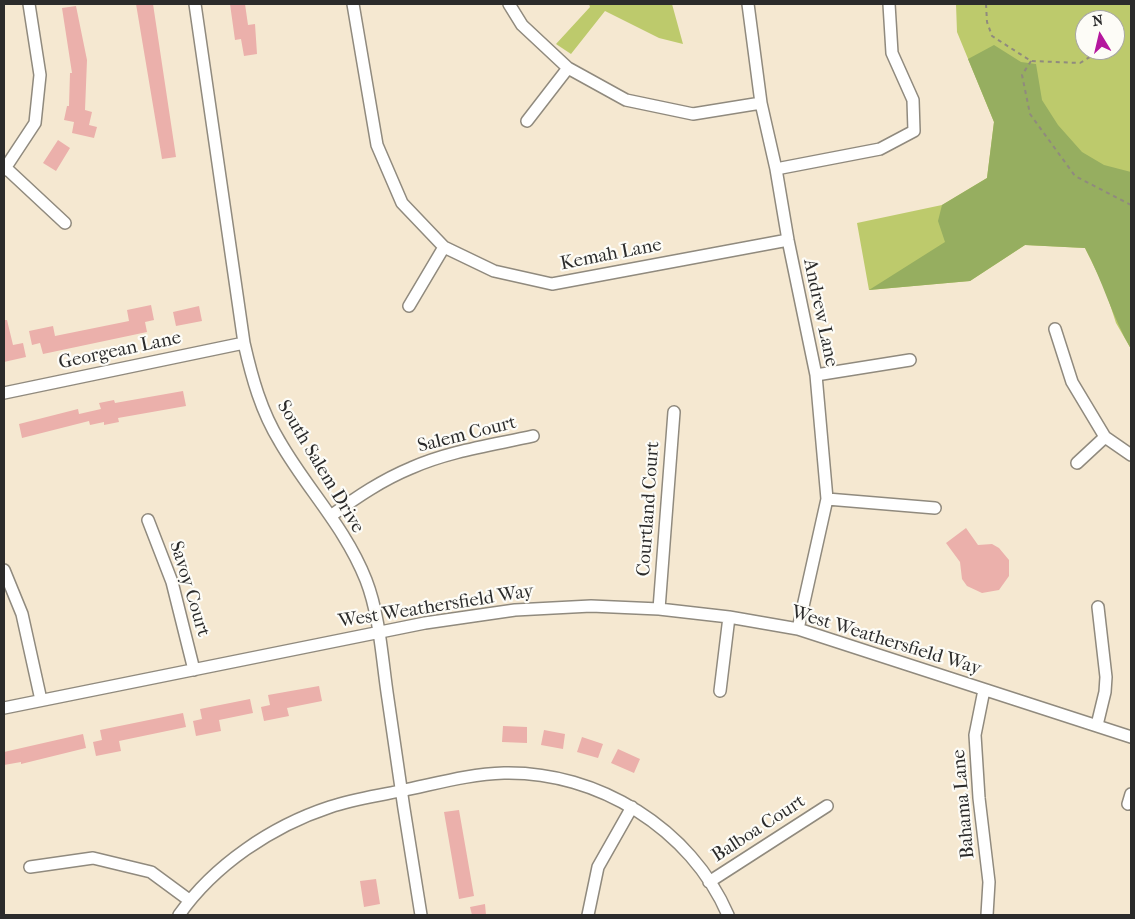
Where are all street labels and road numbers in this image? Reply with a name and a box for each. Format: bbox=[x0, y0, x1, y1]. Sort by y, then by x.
street label: Kemah Lane bbox=[558, 234, 664, 276]
street label: Andrew Lane bbox=[797, 257, 843, 369]
street label: Georgean Lane bbox=[57, 327, 183, 375]
street label: South Salem Drive bbox=[271, 396, 369, 538]
street label: Salem Court bbox=[415, 412, 519, 458]
street label: Courtland Court bbox=[633, 441, 665, 577]
street label: Savoy Court bbox=[164, 539, 214, 639]
street label: West Weathersfield Way bbox=[337, 580, 535, 634]
street label: West Weathersfield Way bbox=[788, 601, 984, 681]
street label: Bahama Lane bbox=[948, 748, 980, 860]
street label: Balboa Court bbox=[708, 790, 810, 868]

